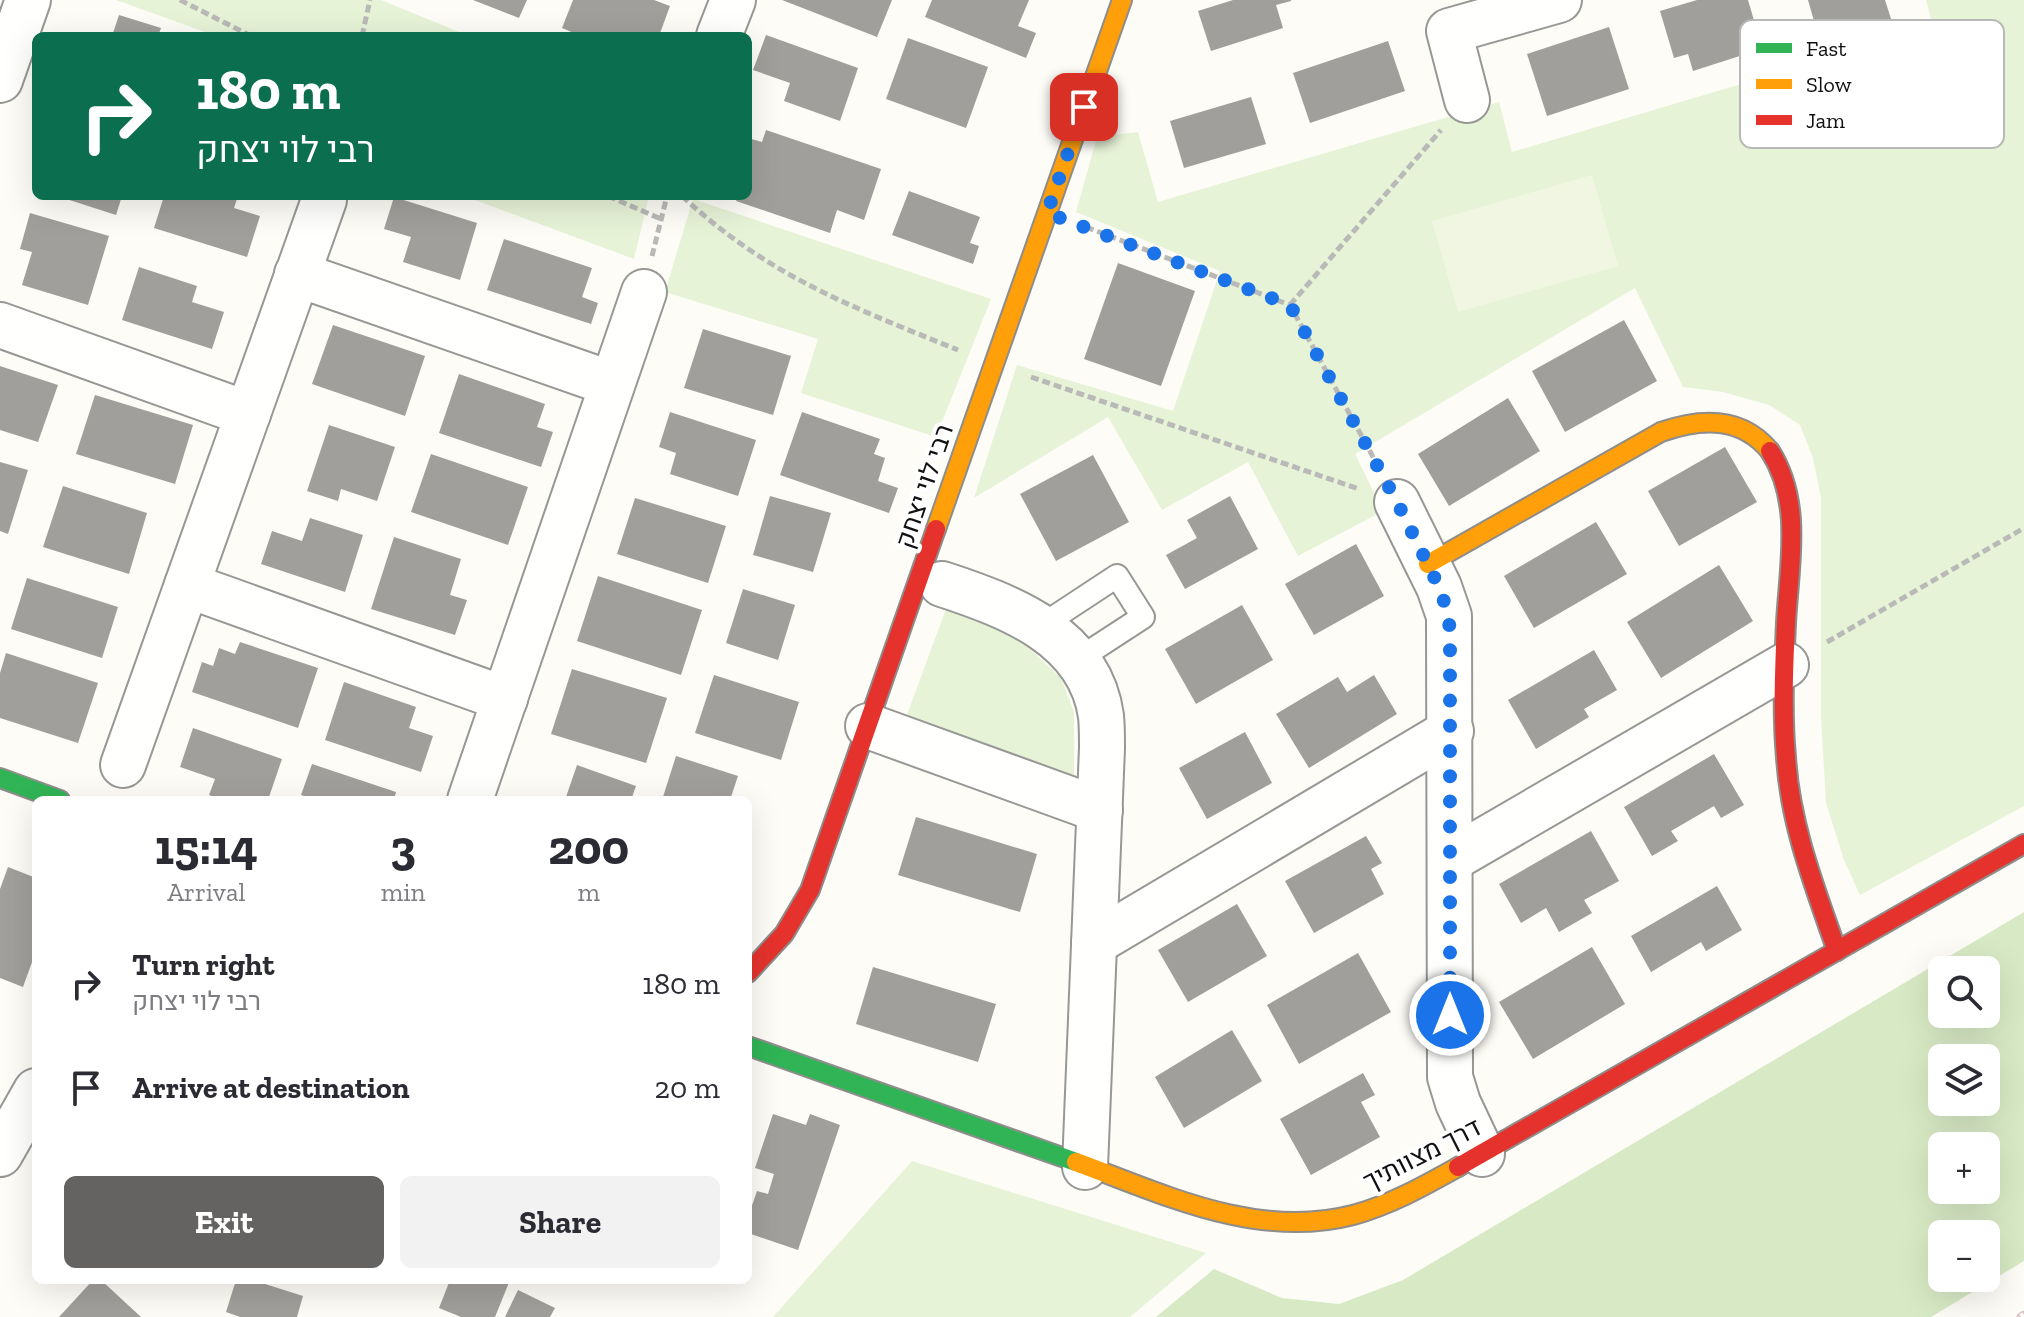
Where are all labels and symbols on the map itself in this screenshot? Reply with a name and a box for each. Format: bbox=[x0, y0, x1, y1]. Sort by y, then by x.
legend bbox=[1740, 20, 2004, 148]
text: Fast bbox=[1806, 35, 1847, 62]
text: Slow bbox=[1806, 71, 1852, 98]
pin bbox=[1050, 73, 1118, 141]
text: Jam bbox=[1806, 107, 1845, 134]
street label: רבי לוי יצחק bbox=[888, 420, 960, 552]
position arrow bbox=[1408, 973, 1492, 1057]
street label: דרך מצוותיך bbox=[1358, 1111, 1486, 1197]

